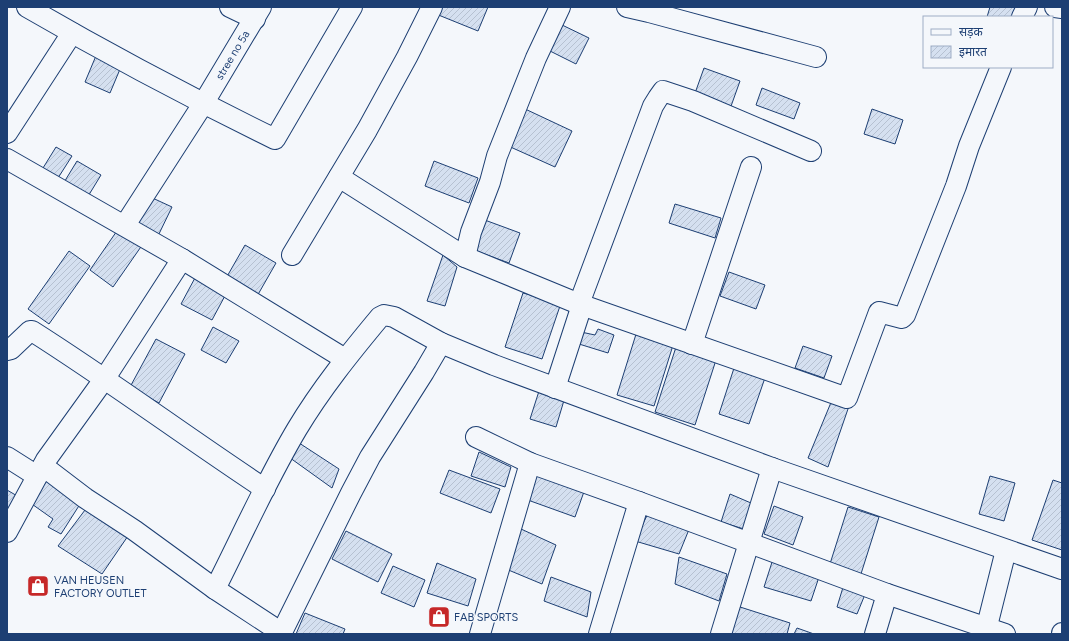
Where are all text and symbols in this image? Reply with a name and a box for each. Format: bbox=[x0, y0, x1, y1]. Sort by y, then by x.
legend bbox=[923, 16, 1053, 68]
text: सड़क bbox=[959, 25, 984, 39]
street label: stree no 5a bbox=[213, 28, 252, 82]
text: इमारत bbox=[959, 45, 988, 59]
shop icon: VAN HEUSEN FACTORY OUTLET bbox=[25, 573, 51, 599]
place label: VAN HEUSEN FACTORY OUTLET bbox=[54, 574, 147, 600]
shop icon: FAB SPORTS bbox=[426, 604, 452, 630]
place label: FAB SPORTS bbox=[454, 611, 518, 624]

